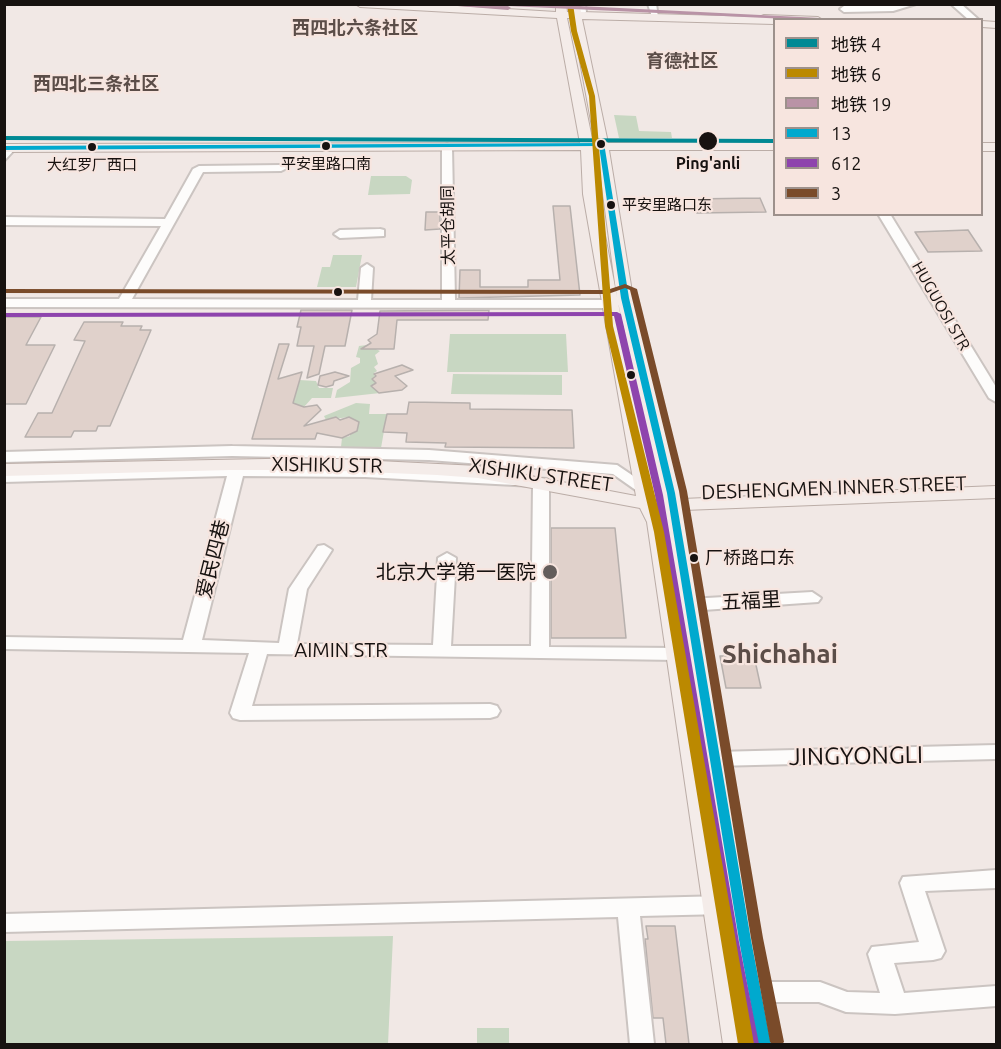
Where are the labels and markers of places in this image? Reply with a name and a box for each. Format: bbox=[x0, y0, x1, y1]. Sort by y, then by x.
marker: Ping'anli bbox=[697, 130, 719, 152]
unlabelled marker bbox=[595, 138, 607, 150]
marker: 平安里路口南 bbox=[320, 140, 332, 152]
marker: 大红罗厂西口 bbox=[86, 141, 98, 153]
place label: Ping'anli bbox=[676, 154, 740, 174]
place label: 平安里路口南 bbox=[281, 155, 371, 173]
place label: 大红罗厂西口 bbox=[47, 156, 137, 174]
place label: 平安里路口东 bbox=[622, 196, 712, 214]
marker: 平安里路口东 bbox=[605, 199, 617, 211]
unlabelled marker bbox=[332, 286, 344, 298]
unlabelled marker bbox=[625, 369, 637, 381]
place label: 厂桥路口东 bbox=[705, 547, 795, 569]
marker: 厂桥路口东 bbox=[688, 552, 700, 564]
place label: 北京大学第一医院 bbox=[376, 560, 536, 584]
marker: 北京大学第一医院 bbox=[541, 563, 559, 581]

